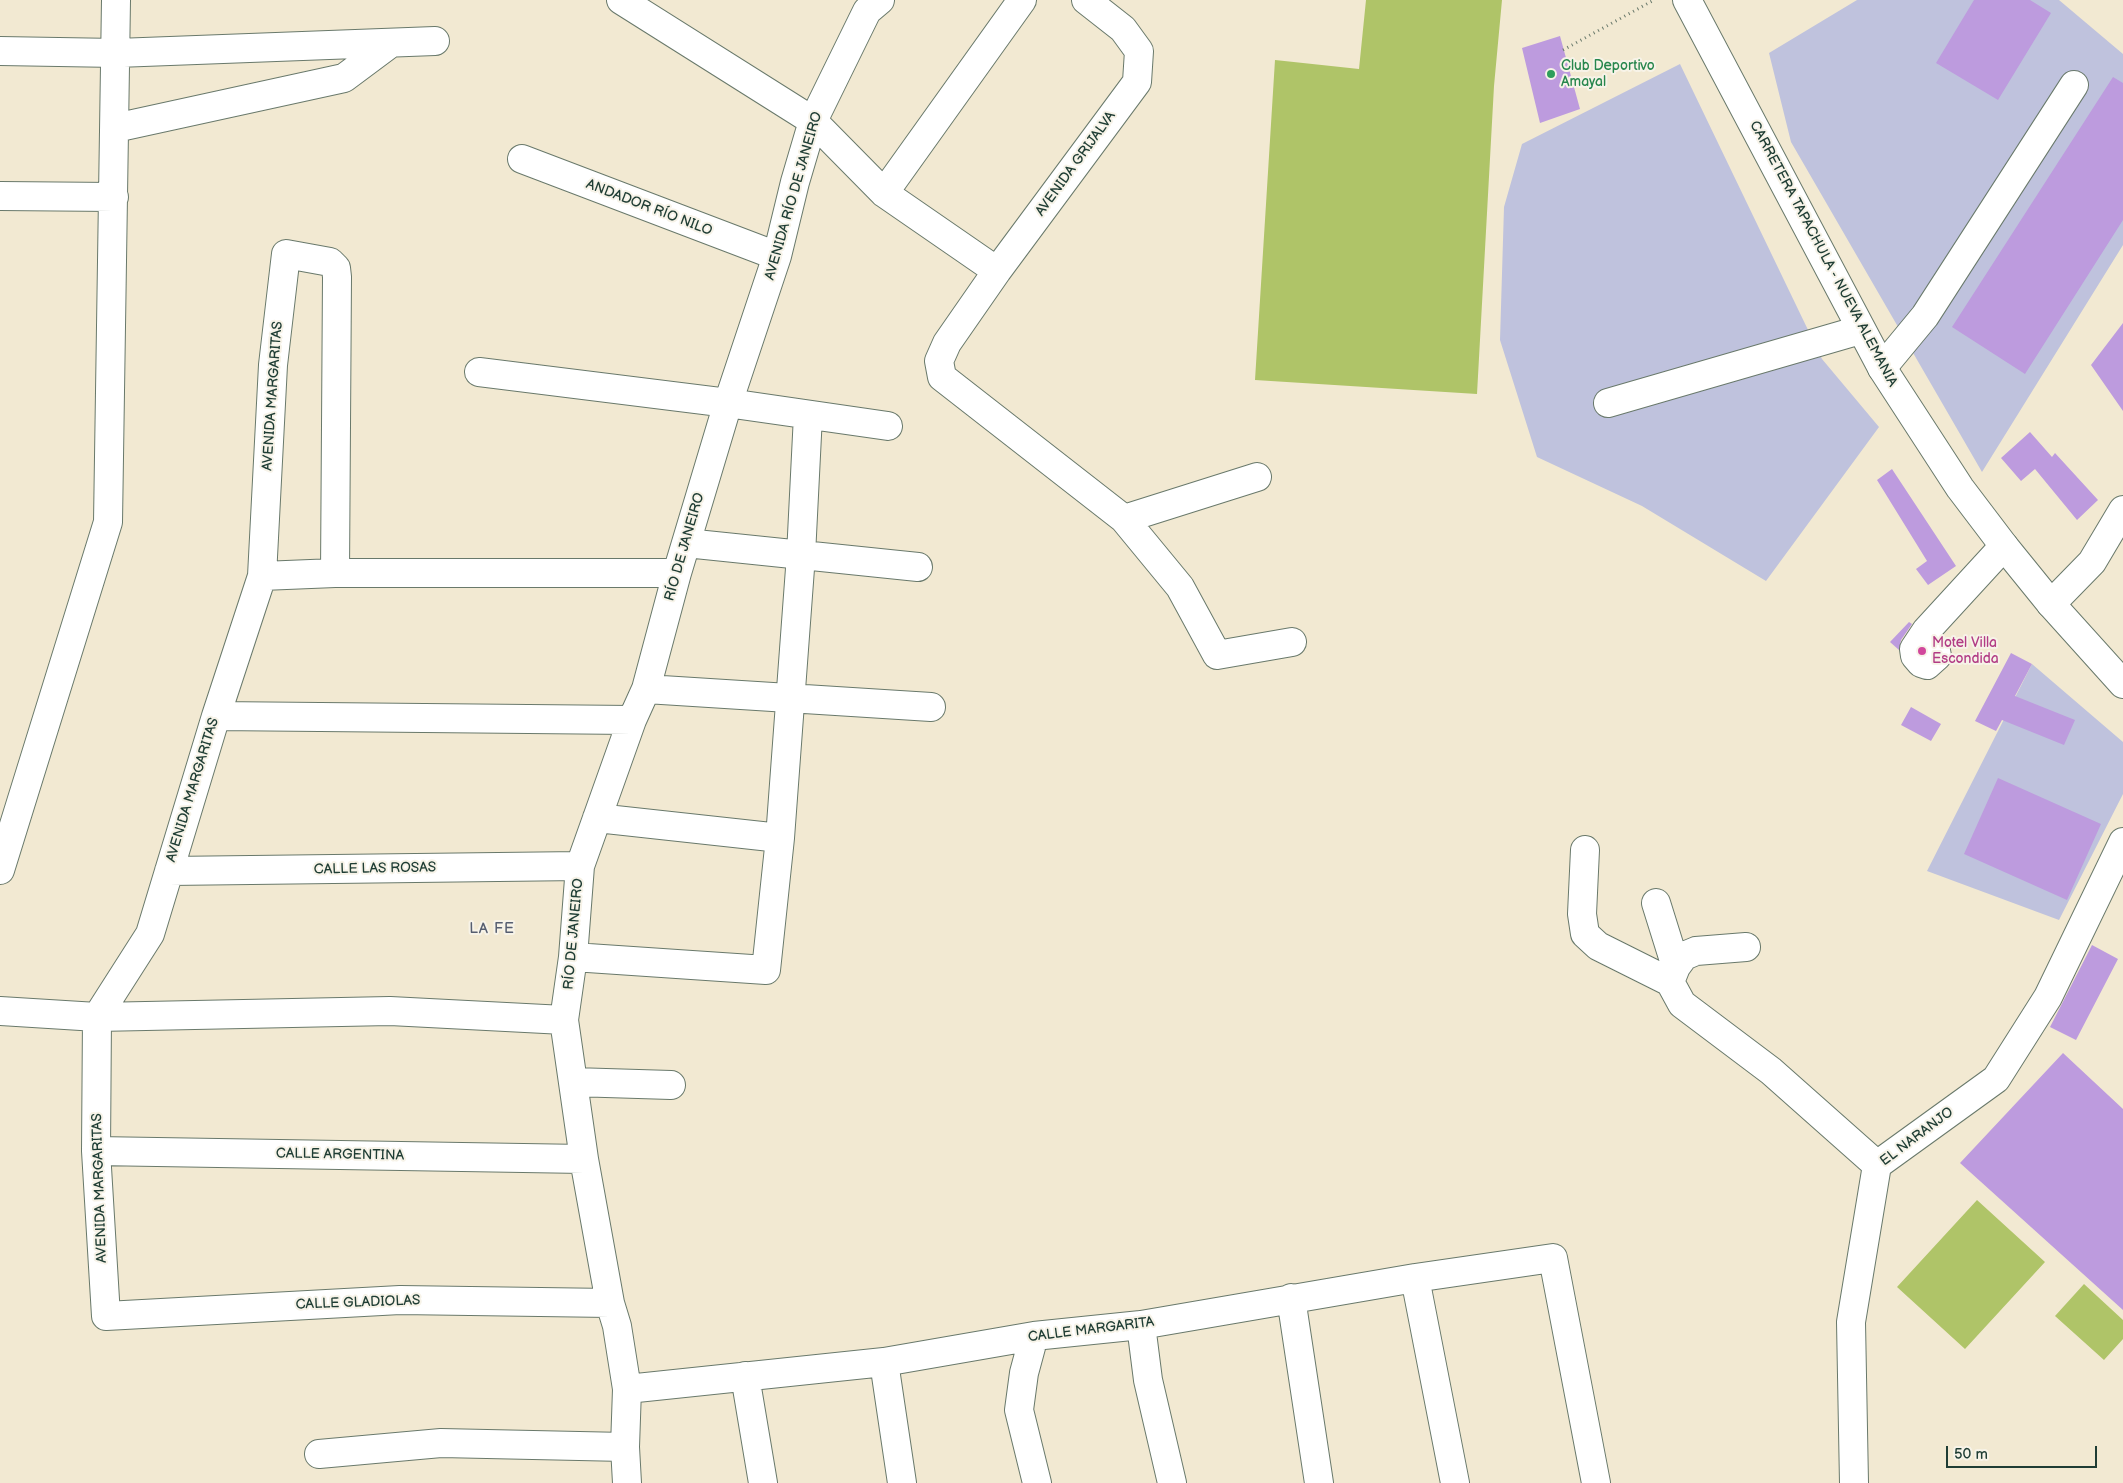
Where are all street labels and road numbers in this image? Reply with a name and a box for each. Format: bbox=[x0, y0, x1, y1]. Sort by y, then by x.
street label: AVENIDA GRIJALVA bbox=[1032, 108, 1120, 220]
street label: AVENIDA RÍO DE JANEIRO bbox=[762, 110, 826, 282]
street label: CARRETERA TAPACHULA - NUEVA ALEMANIA bbox=[1745, 118, 1901, 390]
street label: ANDADOR RÍO NILO bbox=[584, 176, 714, 240]
street label: AVENIDA MARGARITAS bbox=[259, 321, 287, 471]
street label: RÍO DE JANEIRO bbox=[662, 491, 708, 603]
street label: AVENIDA MARGARITAS bbox=[163, 716, 223, 864]
street label: CALLE LAS ROSAS bbox=[314, 860, 436, 878]
street label: RÍO DE JANEIRO bbox=[561, 878, 587, 990]
street label: EL NARANJO bbox=[1877, 1104, 1957, 1170]
street label: AVENIDA MARGARITAS bbox=[89, 1113, 111, 1263]
street label: CALLE ARGENTINA bbox=[276, 1145, 404, 1165]
street label: CALLE GLADIOLAS bbox=[295, 1292, 421, 1314]
street label: CALLE MARGARITA bbox=[1027, 1314, 1155, 1346]

